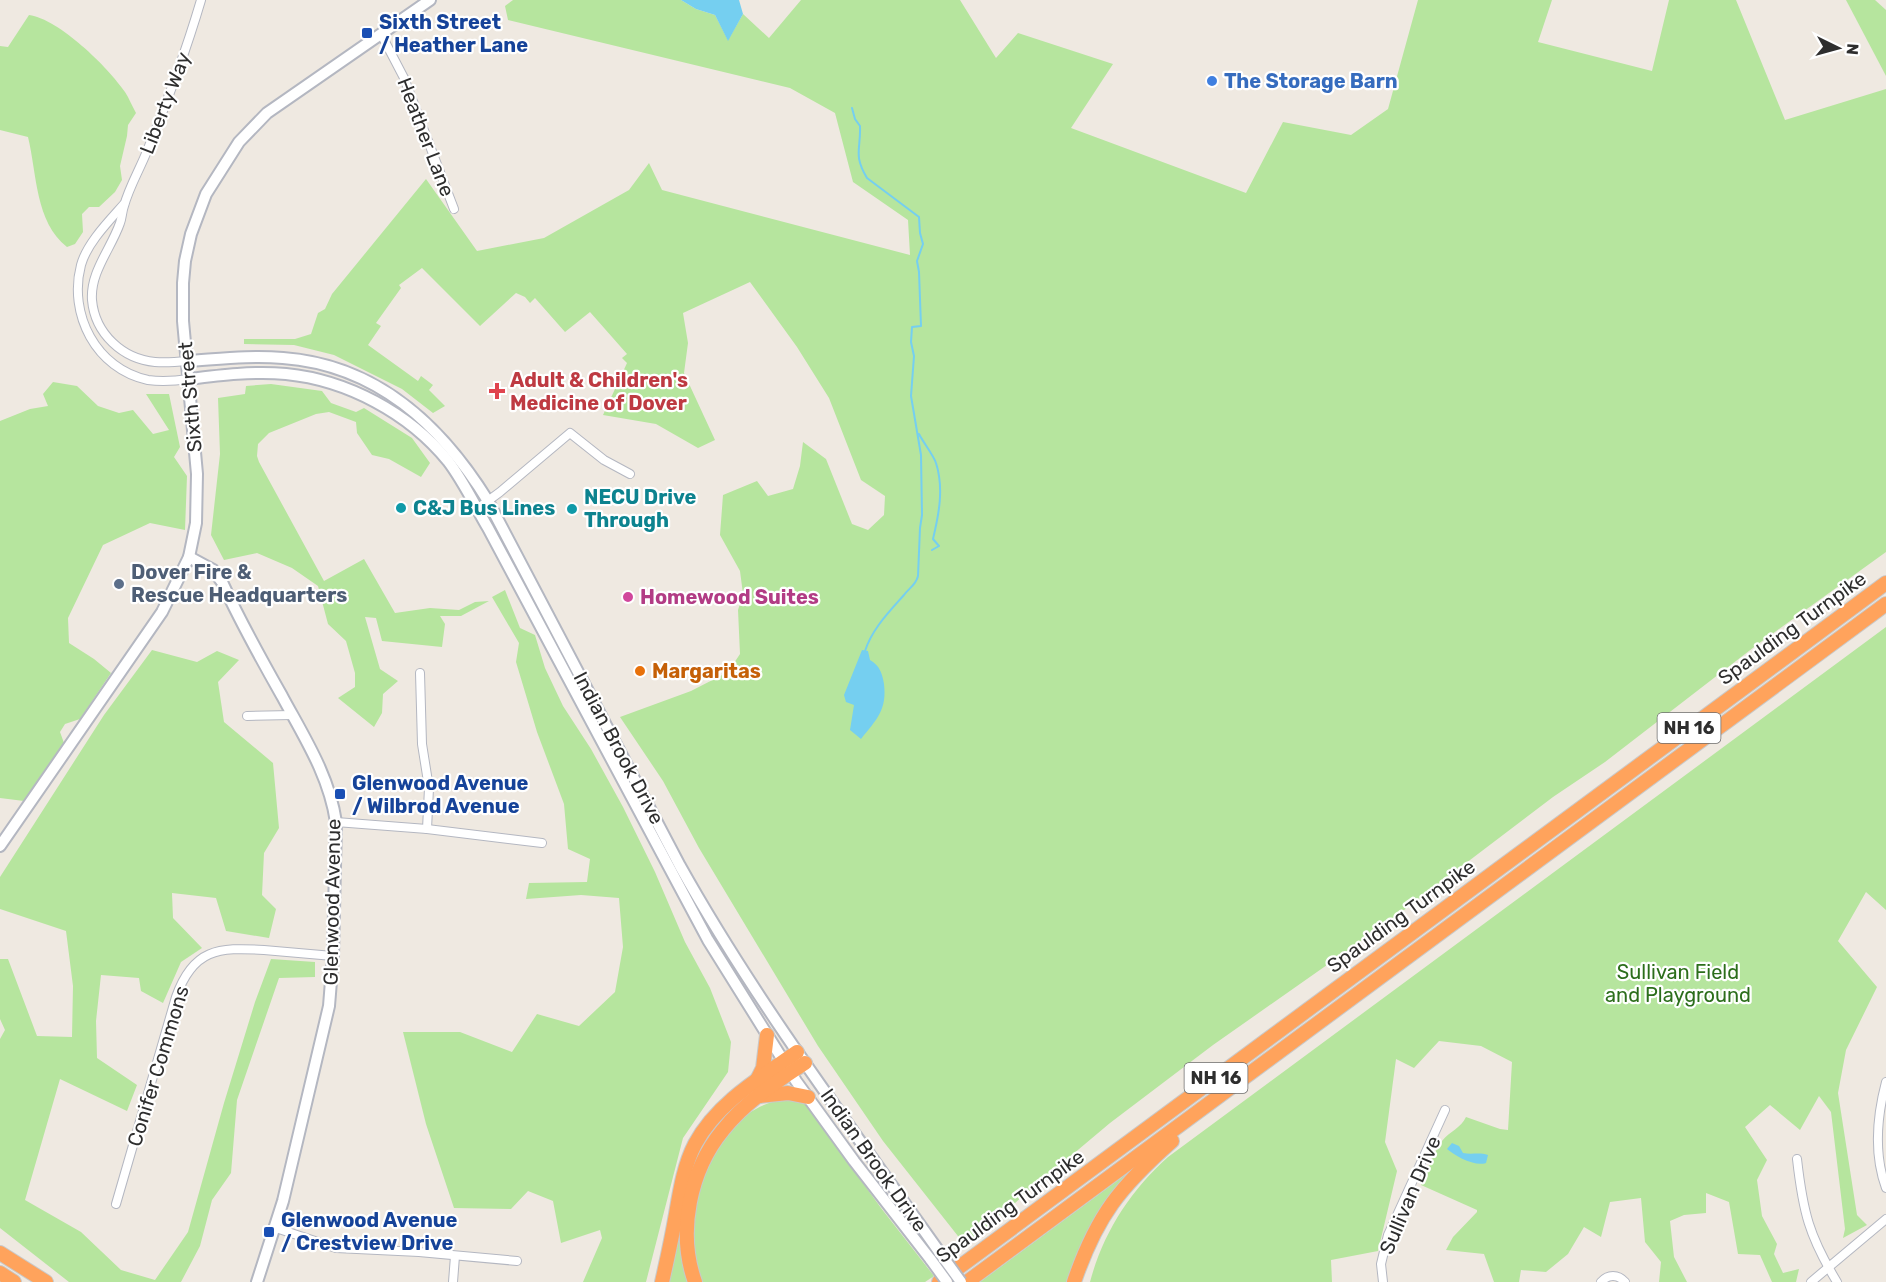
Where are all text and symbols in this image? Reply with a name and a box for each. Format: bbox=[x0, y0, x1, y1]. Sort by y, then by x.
place label: Sixth Street / Heather Lane bbox=[379, 10, 528, 57]
north arrow bbox=[1808, 18, 1868, 78]
marker: Sixth Street / Heather Lane bbox=[360, 26, 374, 40]
text: N bbox=[1842, 43, 1862, 56]
street label: Liberty Way bbox=[135, 49, 195, 157]
place label: The Storage Barn bbox=[1224, 69, 1398, 93]
street label: Heather Lane bbox=[392, 74, 460, 200]
marker: The Storage Barn bbox=[1205, 74, 1219, 88]
street label: Sixth Street bbox=[173, 341, 207, 453]
place label: Adult & Children's Medicine of Dover bbox=[510, 368, 688, 415]
marker: Adult & Children's Medicine of Dover bbox=[488, 382, 506, 400]
place label: NECU Drive Through bbox=[584, 485, 696, 532]
place label: C&J Bus Lines bbox=[413, 496, 555, 520]
marker: C&J Bus Lines bbox=[394, 501, 408, 515]
marker: NECU Drive Through bbox=[565, 502, 579, 516]
place label: Dover Fire & Rescue Headquarters bbox=[131, 560, 347, 607]
street label: Spaulding Turnpike bbox=[1713, 566, 1871, 690]
marker: Dover Fire & Rescue Headquarters bbox=[112, 577, 126, 591]
place label: Homewood Suites bbox=[640, 585, 819, 609]
marker: Homewood Suites bbox=[621, 590, 635, 604]
place label: Margaritas bbox=[652, 659, 761, 683]
marker: Margaritas bbox=[633, 664, 647, 678]
street label: Indian Brook Drive bbox=[569, 668, 669, 828]
road number: NH 16 bbox=[1658, 713, 1720, 743]
place label: Glenwood Avenue / Wilbrod Avenue bbox=[352, 771, 529, 818]
marker: Glenwood Avenue / Wilbrod Avenue bbox=[333, 787, 347, 801]
street label: Glenwood Avenue bbox=[319, 818, 345, 986]
street label: Spaulding Turnpike bbox=[1322, 854, 1480, 978]
park label: Sullivan Field and Playground bbox=[1605, 960, 1751, 1007]
street label: Conifer Commons bbox=[122, 983, 194, 1149]
road number: NH 16 bbox=[1184, 1063, 1248, 1093]
street label: Indian Brook Drive bbox=[816, 1084, 932, 1236]
street label: Sullivan Drive bbox=[1374, 1132, 1446, 1258]
street label: Spaulding Turnpike bbox=[931, 1144, 1089, 1268]
place label: Glenwood Avenue / Crestview Drive bbox=[281, 1208, 458, 1255]
marker: Glenwood Avenue / Crestview Drive bbox=[262, 1225, 276, 1239]

